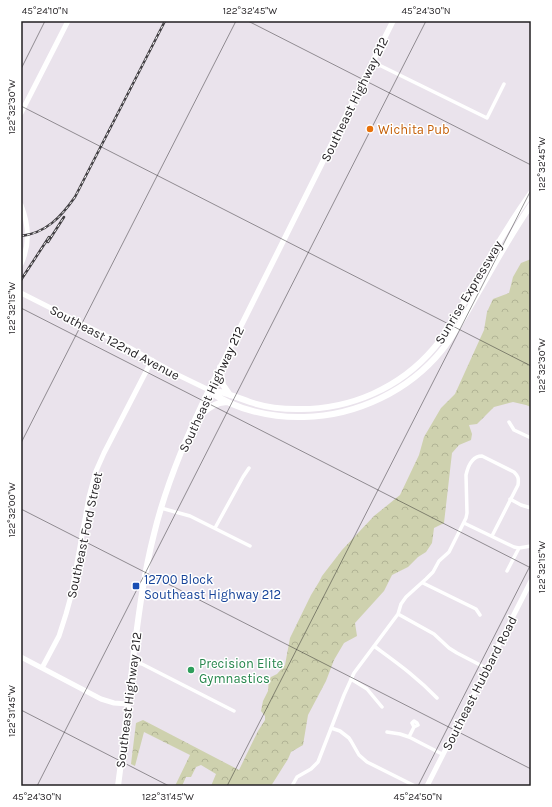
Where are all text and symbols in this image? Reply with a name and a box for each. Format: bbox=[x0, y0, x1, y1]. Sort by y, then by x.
text: 45°24'10"N bbox=[22, 5, 68, 17]
text: 122°32'45"W bbox=[223, 5, 277, 17]
text: 45°24'30"N bbox=[401, 5, 451, 17]
street label: Southeast Highway 212 bbox=[318, 34, 391, 164]
text: 122°32'30"W bbox=[6, 79, 18, 135]
place label: Wichita Pub bbox=[378, 122, 450, 137]
marker: Wichita Pub bbox=[365, 124, 375, 134]
text: 122°32'45"W bbox=[536, 137, 548, 191]
street label: Sunrise Expressway bbox=[432, 238, 505, 347]
text: 122°32'15"W bbox=[6, 282, 18, 334]
street label: Southeast 122nd Avenue bbox=[47, 302, 183, 383]
street label: Southeast Highway 212 bbox=[176, 324, 247, 454]
text: 122°32'30"W bbox=[536, 338, 548, 394]
street label: Southeast Ford Street bbox=[64, 470, 105, 600]
text: 122°32'00"W bbox=[6, 482, 18, 538]
text: 122°32'15"W bbox=[536, 541, 548, 593]
place label: 12700 Block Southeast Highway 212 bbox=[144, 572, 281, 602]
marker: 12700 Block Southeast Highway 212 bbox=[131, 581, 141, 591]
street label: Southeast Hubbard Road bbox=[439, 614, 520, 753]
street label: Southeast Highway 212 bbox=[113, 631, 144, 769]
place label: Precision Elite Gymnastics bbox=[199, 656, 284, 686]
marker: Precision Elite Gymnastics bbox=[186, 665, 196, 675]
text: 122°31'45"W bbox=[6, 685, 18, 737]
text: 45°24'30"N bbox=[12, 791, 62, 803]
text: 122°31'45"W bbox=[142, 791, 194, 803]
text: 45°24'50"N bbox=[394, 791, 442, 803]

